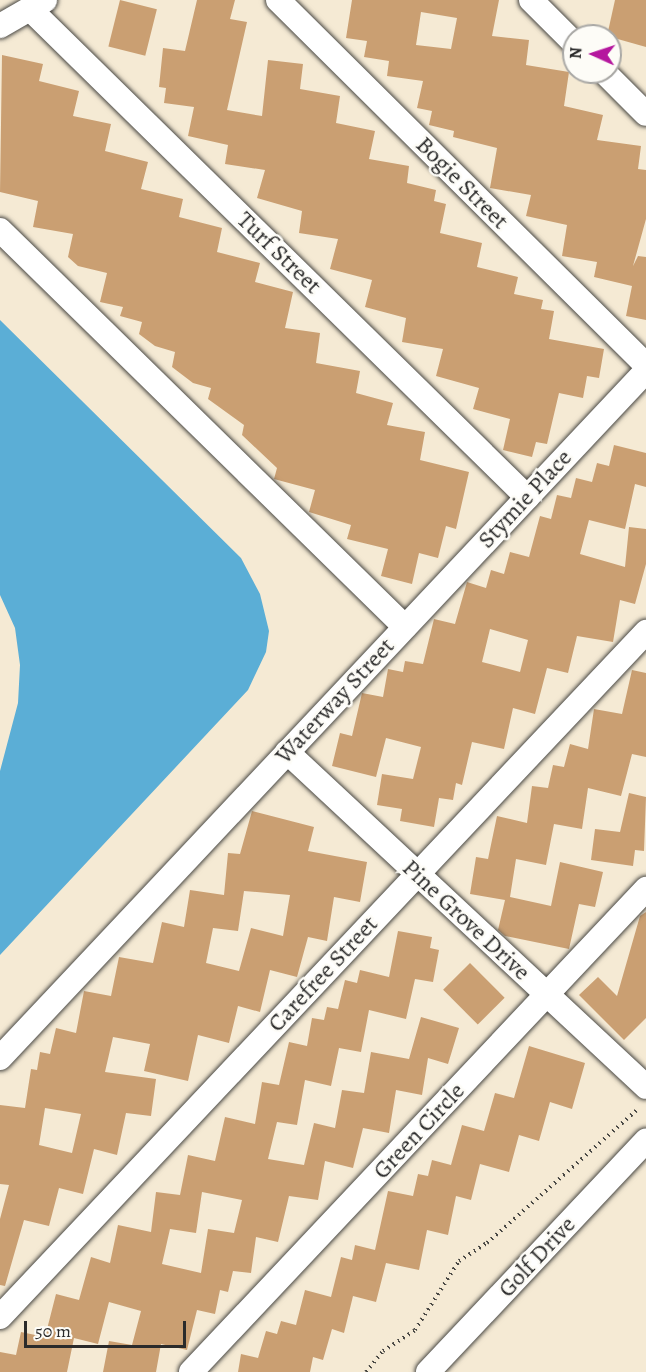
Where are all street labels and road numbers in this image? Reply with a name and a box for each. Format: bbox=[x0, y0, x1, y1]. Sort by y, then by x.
street label: Bogie Street bbox=[410, 131, 514, 235]
street label: Turf Street bbox=[231, 206, 327, 300]
street label: Stymie Place bbox=[472, 444, 578, 554]
street label: Waterway Street bbox=[269, 632, 401, 770]
street label: Pine Grove Drive bbox=[396, 853, 536, 987]
street label: Carefree Street bbox=[262, 910, 384, 1038]
street label: Green Circle bbox=[367, 1077, 471, 1185]
street label: Golf Drive bbox=[492, 1211, 582, 1303]

